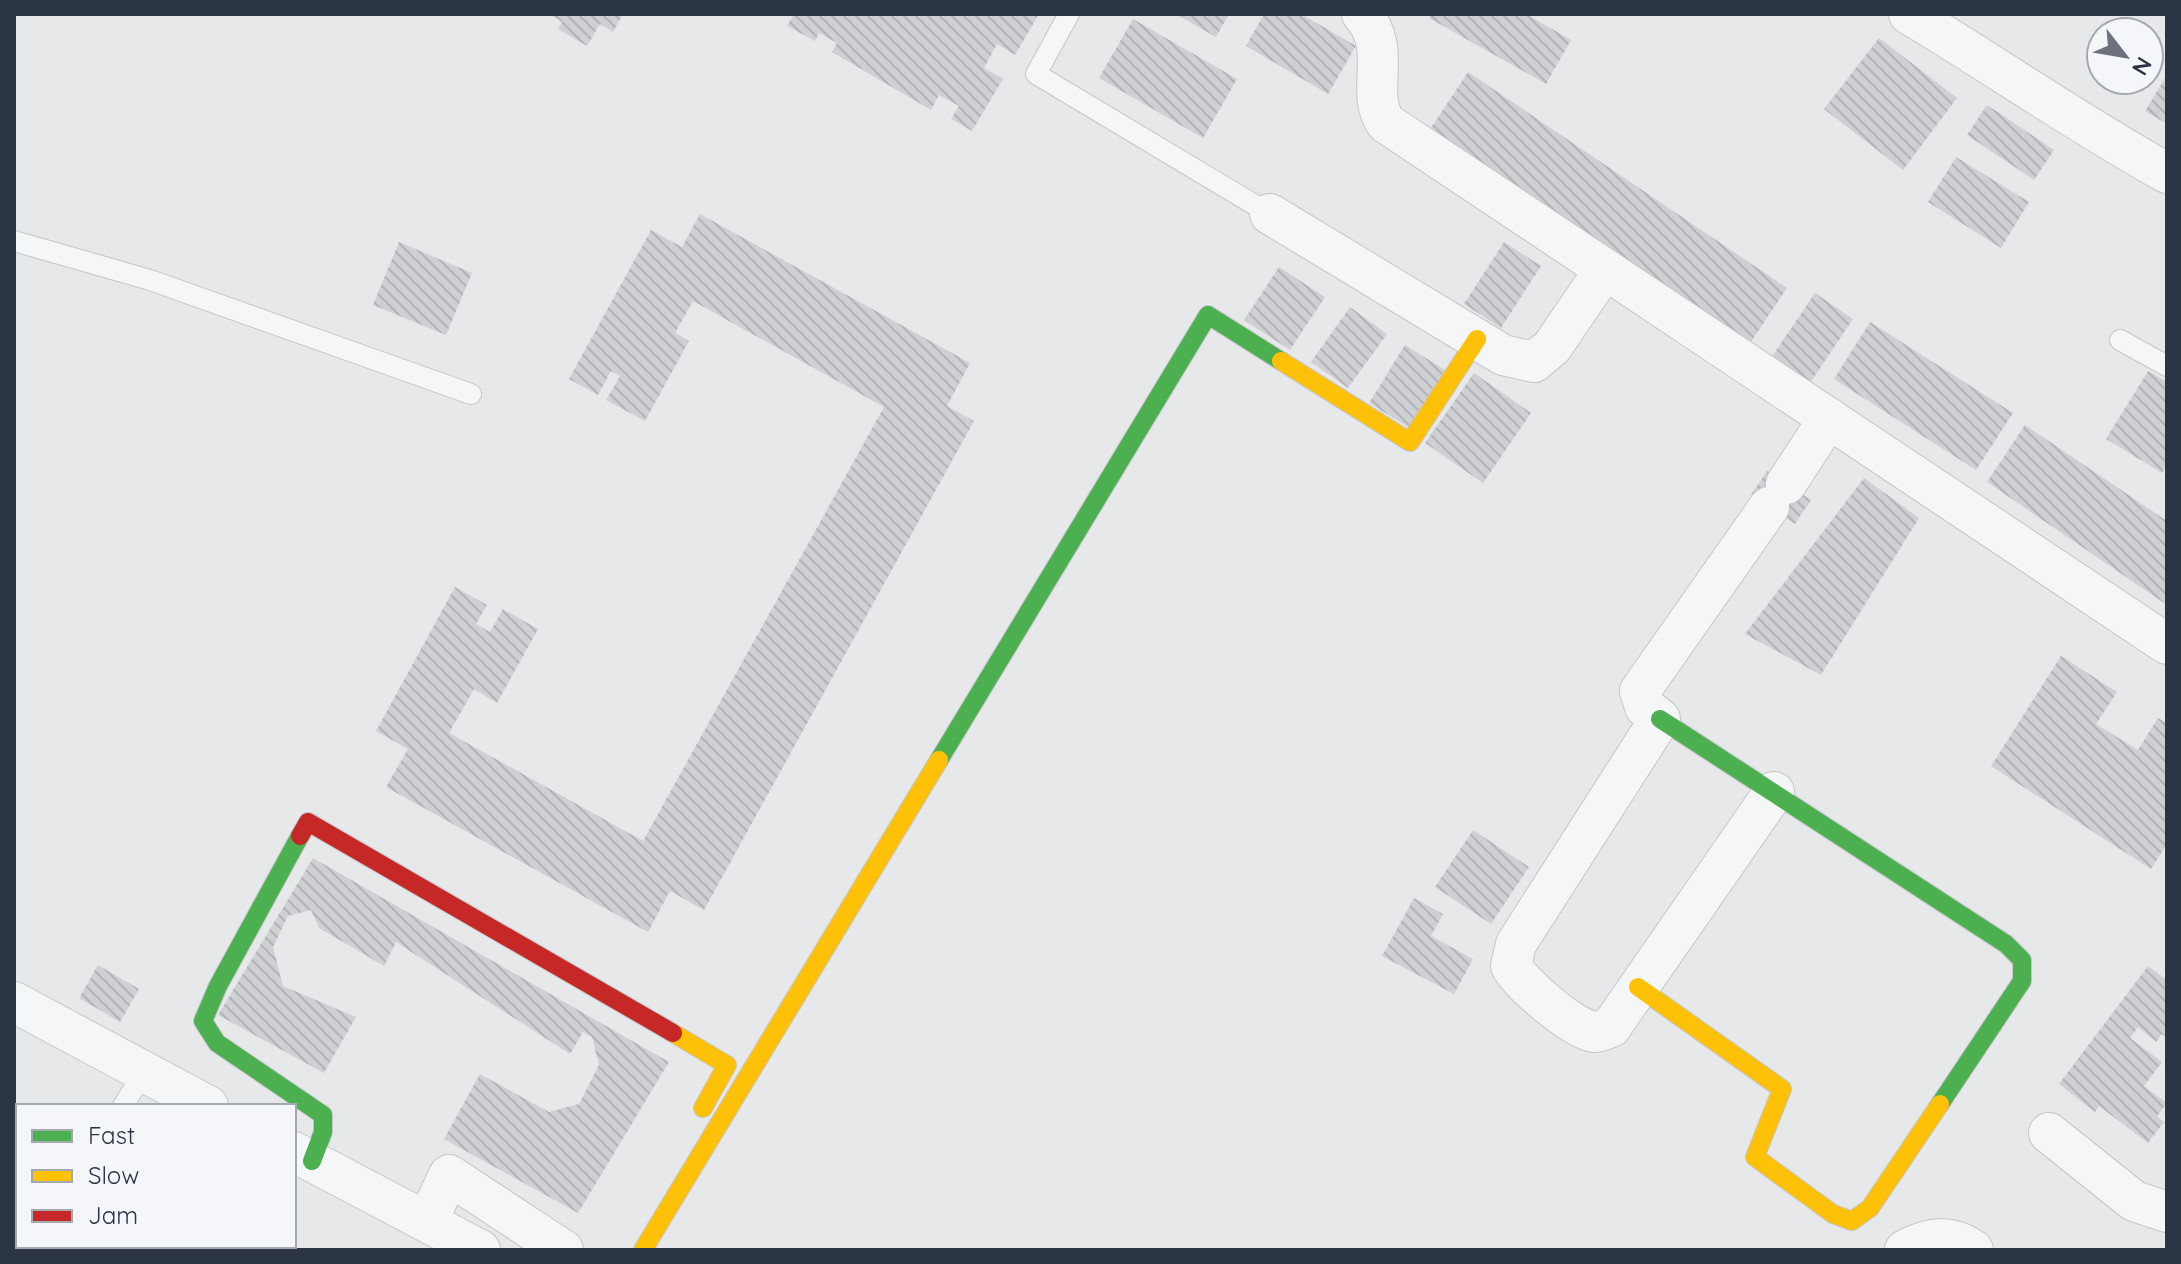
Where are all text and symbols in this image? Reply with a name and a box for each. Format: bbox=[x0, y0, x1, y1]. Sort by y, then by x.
north arrow bbox=[2085, 16, 2165, 96]
text: N bbox=[2126, 52, 2158, 80]
legend bbox=[16, 1104, 296, 1248]
text: Fast bbox=[88, 1120, 135, 1150]
text: Slow bbox=[88, 1160, 139, 1190]
text: Jam bbox=[88, 1200, 138, 1230]

